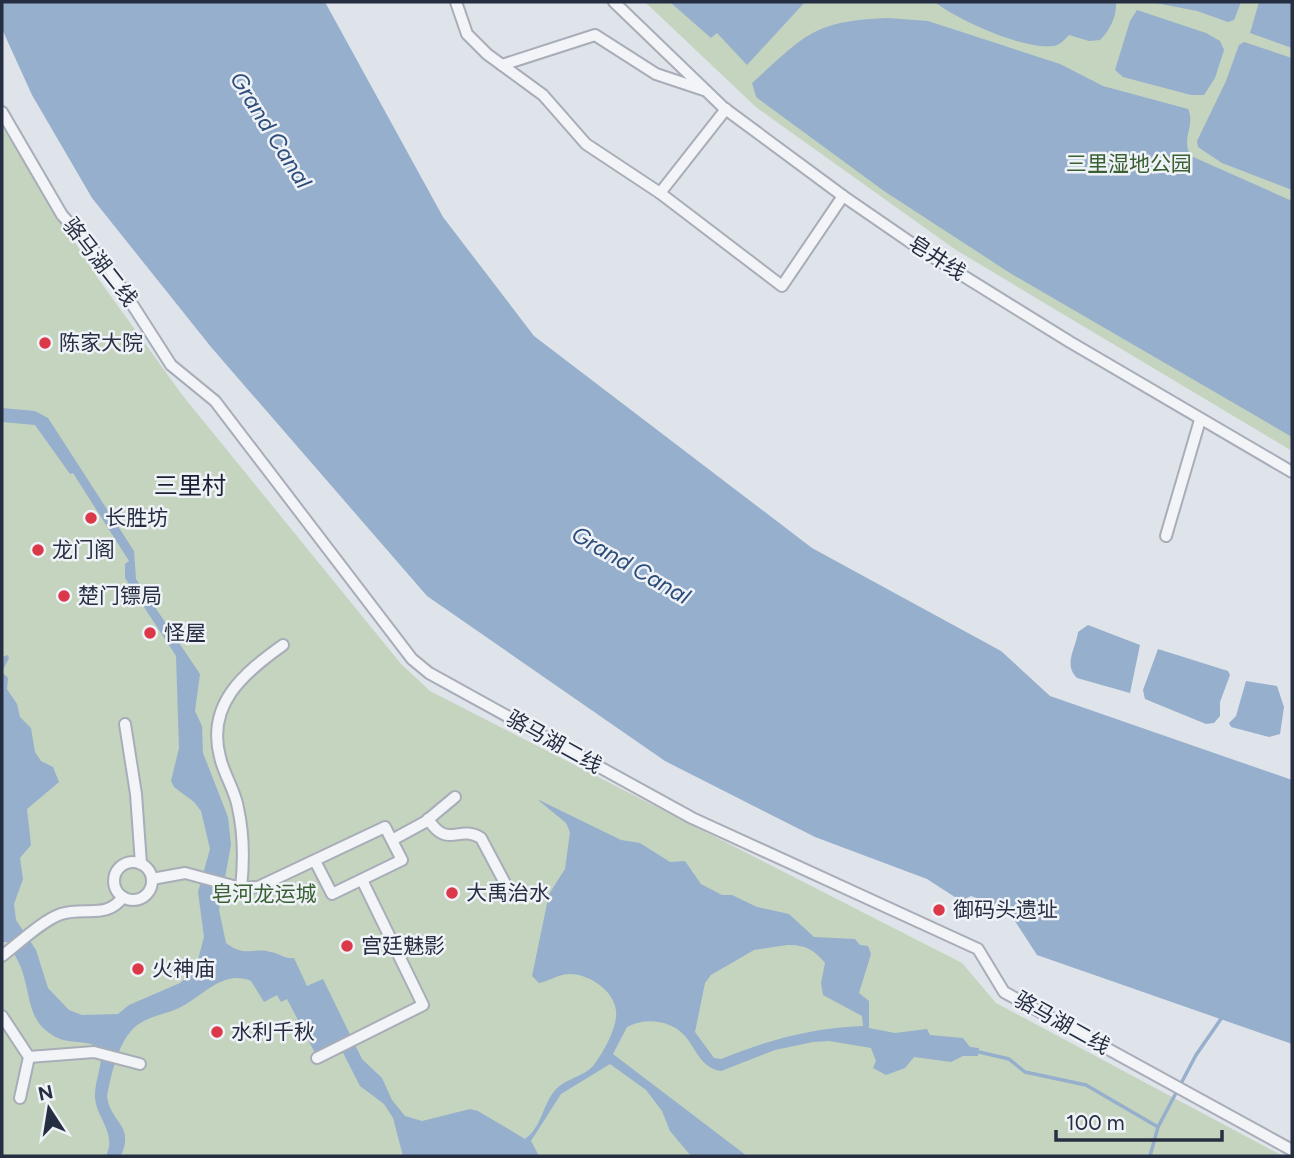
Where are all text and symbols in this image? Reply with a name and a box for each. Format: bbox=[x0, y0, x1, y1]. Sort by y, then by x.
water label: Grand Canal bbox=[224, 66, 318, 194]
park label: 三里湿地公园 bbox=[1066, 151, 1192, 176]
street label: 骆马湖二线 bbox=[58, 213, 143, 311]
street label: 皂井线 bbox=[904, 230, 970, 285]
place label: 陈家大院 bbox=[59, 330, 143, 355]
marker: 陈家大院 bbox=[37, 335, 53, 351]
district label: 三里村 bbox=[154, 471, 226, 500]
place label: 长胜坊 bbox=[105, 505, 168, 530]
marker: 长胜坊 bbox=[83, 510, 99, 526]
water label: Grand Canal bbox=[567, 520, 696, 611]
place label: 龙门阁 bbox=[52, 537, 115, 562]
marker: 龙门阁 bbox=[30, 542, 46, 558]
place label: 楚门镖局 bbox=[78, 583, 162, 608]
marker: 楚门镖局 bbox=[56, 588, 72, 604]
place label: 怪屋 bbox=[164, 620, 206, 645]
marker: 怪屋 bbox=[142, 625, 158, 641]
street label: 骆马湖二线 bbox=[502, 705, 606, 778]
place label: 大禹治水 bbox=[466, 880, 550, 905]
park label: 皂河龙运城 bbox=[212, 881, 317, 906]
marker: 大禹治水 bbox=[444, 885, 460, 901]
place label: 御码头遗址 bbox=[953, 897, 1058, 922]
marker: 御码头遗址 bbox=[931, 902, 947, 918]
place label: 宫廷魅影 bbox=[361, 933, 445, 958]
marker: 宫廷魅影 bbox=[339, 938, 355, 954]
place label: 火神庙 bbox=[152, 956, 215, 981]
marker: 火神庙 bbox=[130, 961, 146, 977]
street label: 骆马湖二线 bbox=[1010, 986, 1114, 1059]
place label: 水利千秋 bbox=[231, 1019, 315, 1044]
marker: 水利千秋 bbox=[209, 1024, 225, 1040]
north arrow bbox=[14, 1074, 84, 1144]
text: N bbox=[36, 1080, 55, 1106]
scale bar bbox=[1056, 1098, 1222, 1142]
text: 100 m bbox=[1066, 1110, 1125, 1135]

